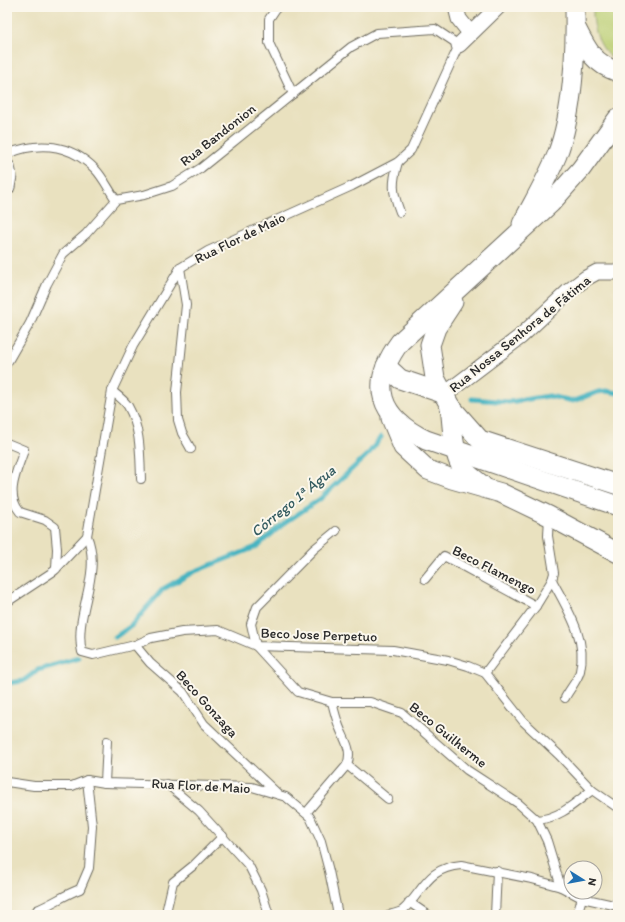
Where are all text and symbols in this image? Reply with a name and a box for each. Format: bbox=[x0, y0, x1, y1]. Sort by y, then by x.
street label: Rua Bandonion bbox=[177, 100, 259, 170]
street label: Rua Flor de Maio bbox=[192, 209, 288, 267]
street label: Rua Nossa Senhora de Fátima bbox=[446, 271, 595, 396]
water label: Córrego 1ª Água bbox=[247, 461, 339, 541]
street label: Beco Flamengo bbox=[449, 542, 539, 598]
street label: Beco Jose Perpetuo bbox=[260, 624, 378, 646]
street label: Beco Gonzaga bbox=[172, 667, 242, 741]
street label: Beco Guilherme bbox=[406, 698, 491, 772]
street label: Rua Flor de Maio bbox=[151, 775, 251, 797]
north arrow bbox=[563, 860, 603, 900]
text: N bbox=[585, 877, 599, 887]

